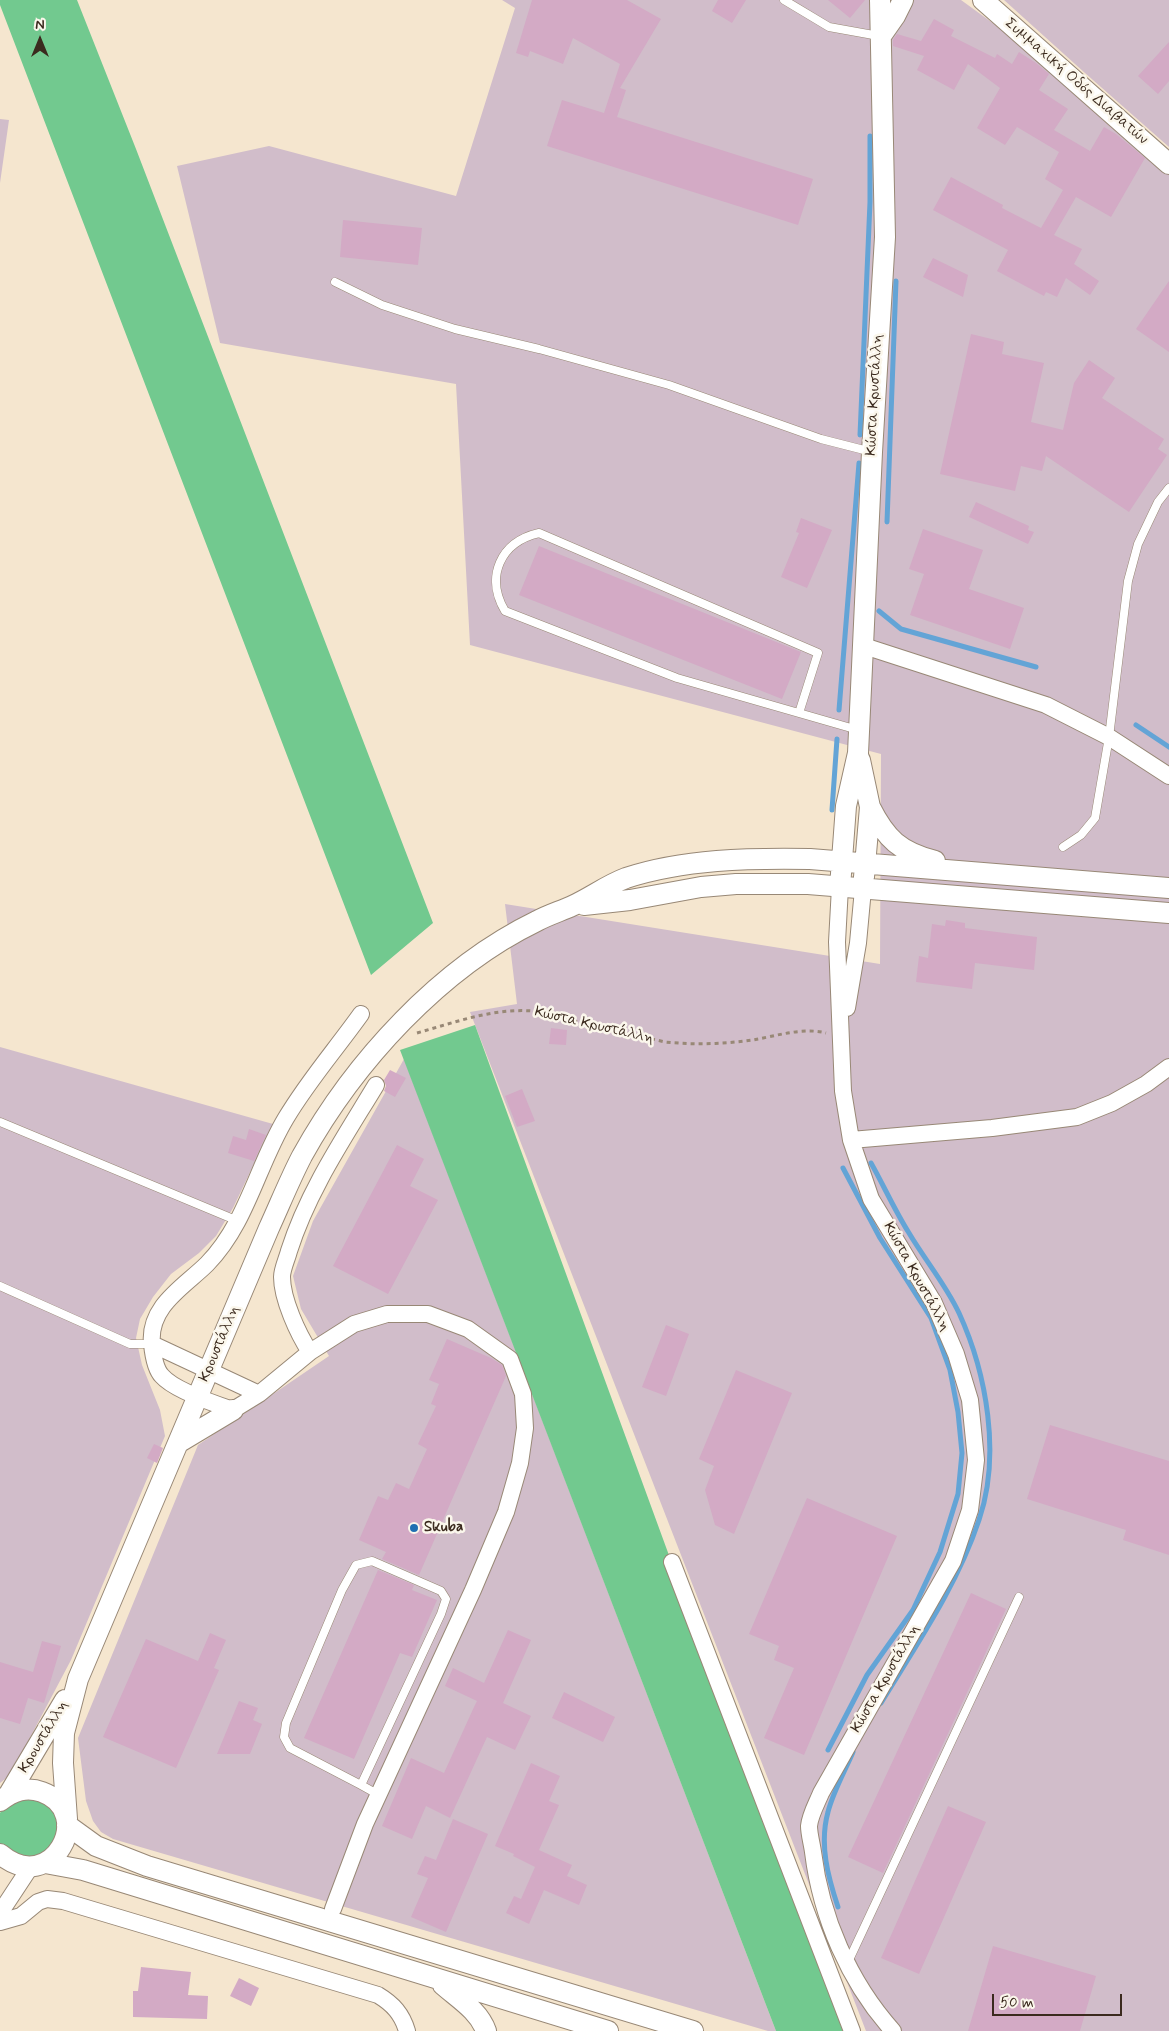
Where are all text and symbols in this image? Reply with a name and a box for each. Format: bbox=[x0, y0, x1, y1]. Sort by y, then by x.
north arrow bbox=[15, 15, 65, 65]
street label: Συμμαχική Οδός Διαβατών bbox=[1001, 15, 1151, 149]
text: N bbox=[35, 16, 45, 34]
street label: Κώστα Κρυστάλλη bbox=[863, 334, 887, 456]
street label: Κώστα Κρυστάλλη bbox=[533, 1004, 655, 1048]
street label: Κώστα Κρυστάλλη bbox=[879, 1219, 953, 1335]
street label: Κρουστάλλη bbox=[196, 1303, 244, 1385]
place label: Skuba bbox=[424, 1519, 463, 1537]
marker: Skuba bbox=[408, 1522, 420, 1534]
street label: Κώστα Κρυστάλλη bbox=[848, 1622, 924, 1736]
street label: Κρουστάλλη bbox=[15, 1698, 73, 1776]
scale bar bbox=[994, 1984, 1124, 2016]
text: 50 m bbox=[1000, 1993, 1034, 2013]

